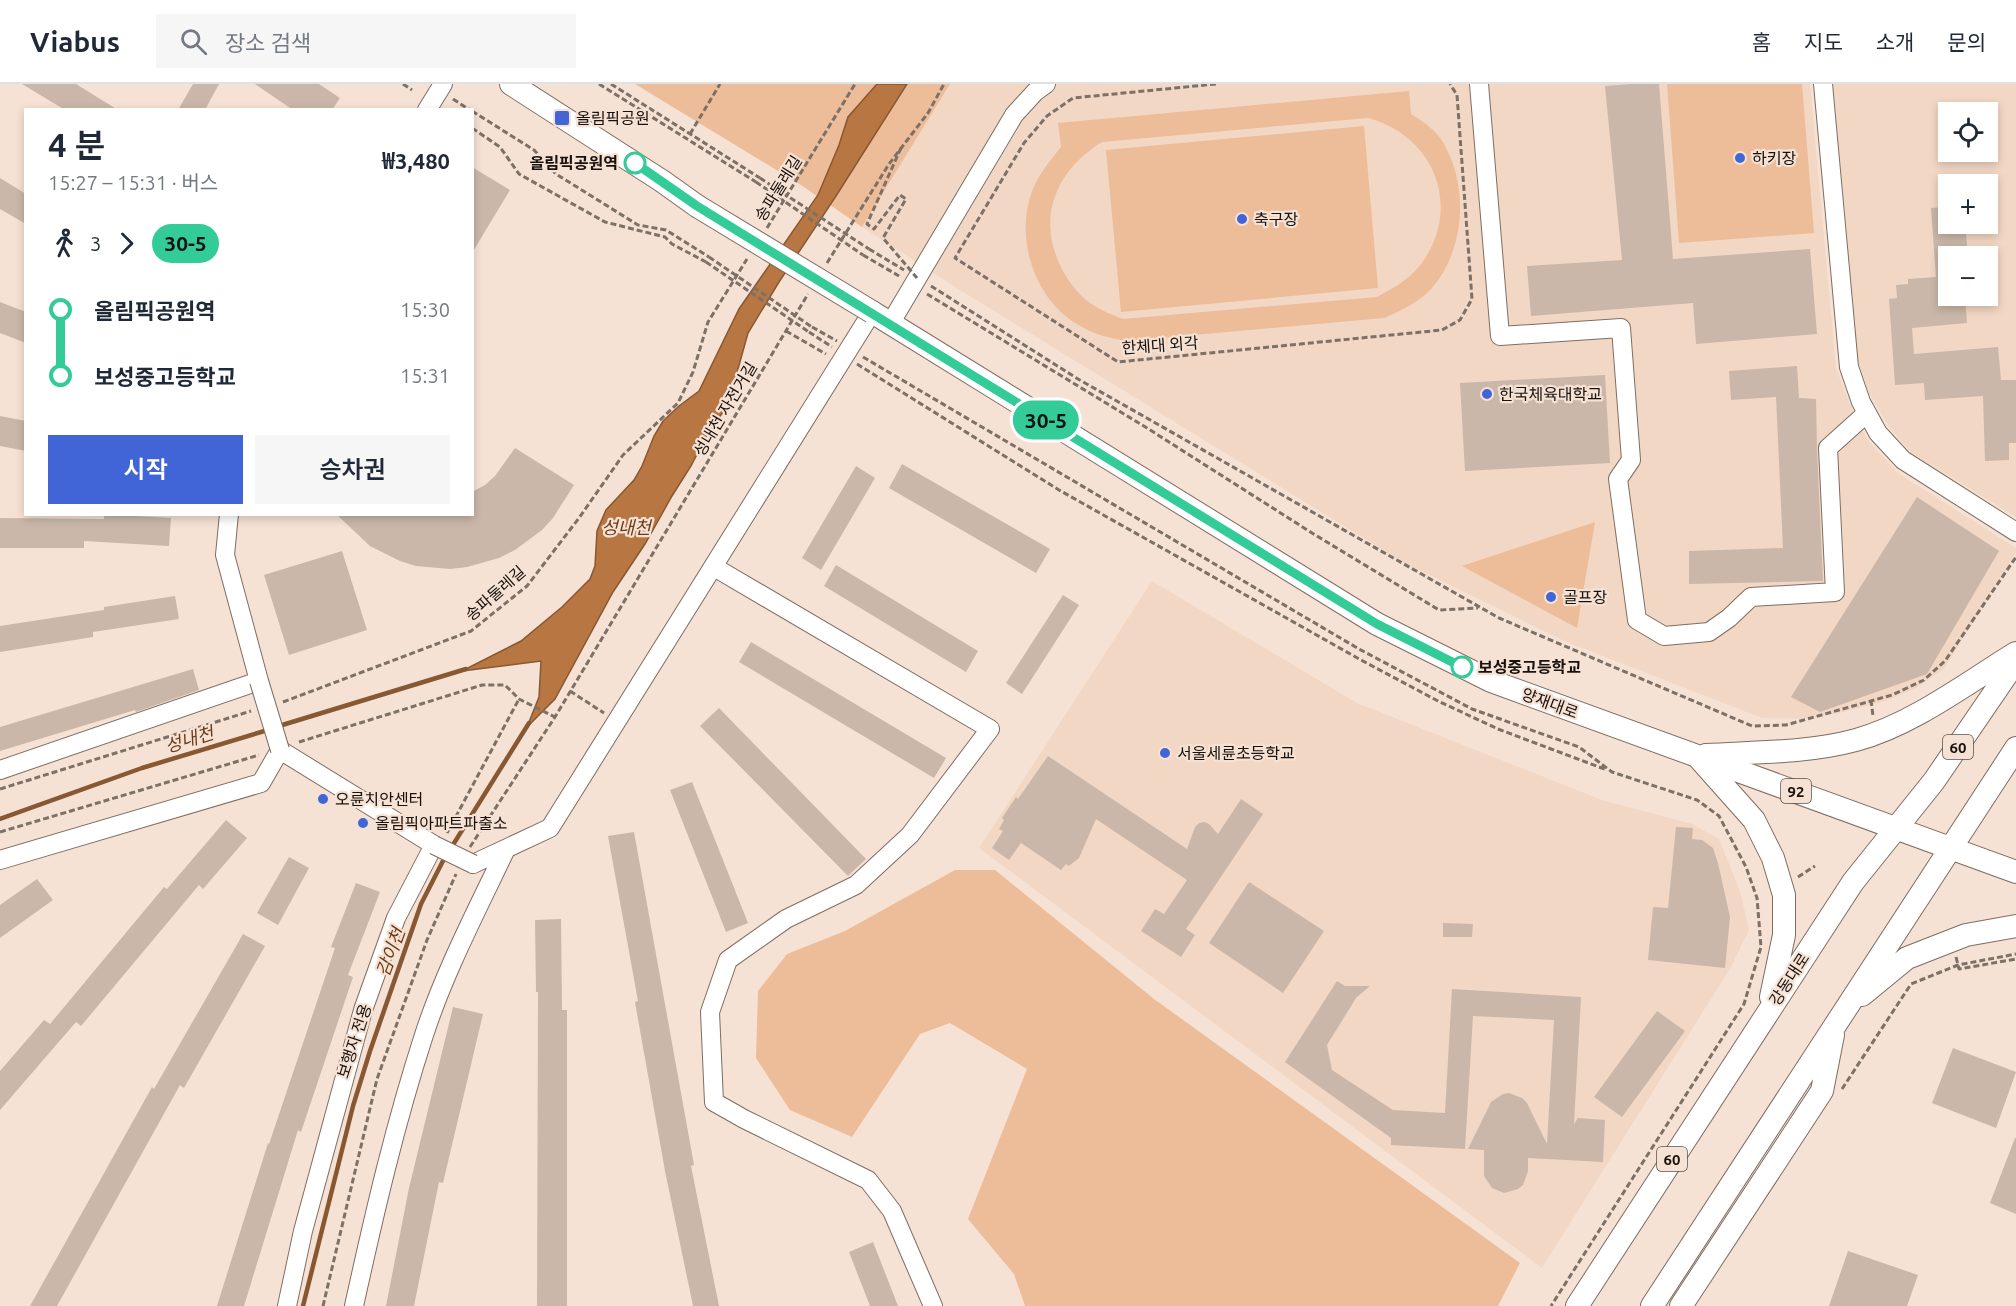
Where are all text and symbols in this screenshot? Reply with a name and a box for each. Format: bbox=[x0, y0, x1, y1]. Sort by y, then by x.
search box bbox=[156, 14, 576, 68]
icon: search bbox=[177, 25, 210, 58]
text: Viabus bbox=[30, 26, 120, 57]
text: 장소 검색 bbox=[225, 30, 311, 55]
text: 홈 bbox=[1752, 30, 1771, 54]
text: 지도 bbox=[1804, 30, 1843, 54]
text: 소개 bbox=[1876, 30, 1914, 54]
text: 문의 bbox=[1947, 30, 1986, 54]
map controls bbox=[1938, 102, 1998, 306]
button: locate bbox=[1938, 102, 1998, 162]
marker: 올림픽공원 bbox=[553, 109, 571, 127]
place label: 올림픽공원 bbox=[576, 109, 650, 127]
text: 4 분 bbox=[48, 126, 105, 163]
text: ₩3,480 bbox=[382, 148, 450, 173]
place label: 하키장 bbox=[1752, 149, 1796, 167]
marker: 하키장 bbox=[1733, 151, 1747, 165]
marker: 올림픽공원역 bbox=[624, 152, 646, 174]
street label: 송파둘레길 bbox=[751, 152, 805, 224]
place label: 올림픽공원역 bbox=[530, 154, 618, 172]
text: 15:27 – 15:31 · 버스 bbox=[48, 171, 218, 194]
button: + bbox=[1938, 174, 1998, 234]
place label: 축구장 bbox=[1254, 210, 1298, 228]
marker: 축구장 bbox=[1235, 212, 1249, 226]
icon: walk bbox=[48, 227, 81, 260]
icon: forward bbox=[110, 227, 143, 260]
text: 30-5 bbox=[164, 231, 207, 255]
text: 3 bbox=[90, 232, 101, 255]
button: − bbox=[1938, 246, 1998, 306]
text: 올림픽공원역 bbox=[94, 298, 215, 323]
text: 15:30 bbox=[400, 298, 450, 321]
street label: 한체대 외각 bbox=[1121, 333, 1199, 357]
street label: 성내천 자전거길 bbox=[690, 359, 760, 459]
text: 보성중고등학교 bbox=[94, 364, 236, 389]
text: 15:31 bbox=[400, 364, 450, 387]
place label: 한국체육대학교 bbox=[1499, 385, 1602, 403]
marker: 한국체육대학교 bbox=[1480, 387, 1494, 401]
line badge: 30-5 bbox=[1004, 400, 1088, 440]
text: 30-5 bbox=[1025, 408, 1067, 432]
button: 시작 bbox=[48, 435, 243, 504]
button: 승차권 bbox=[255, 435, 450, 504]
water label: 성내천 bbox=[601, 517, 653, 537]
street label: 송파둘레길 bbox=[461, 562, 529, 624]
place label: 골프장 bbox=[1563, 588, 1607, 606]
marker: 골프장 bbox=[1544, 590, 1558, 604]
marker: 보성중고등학교 bbox=[1451, 656, 1473, 678]
place label: 보성중고등학교 bbox=[1478, 658, 1581, 676]
street label: 양재대로 bbox=[1519, 684, 1581, 722]
water label: 성내천 bbox=[162, 721, 218, 756]
road number: 60 bbox=[1943, 735, 1973, 759]
place label: 서울세륜초등학교 bbox=[1177, 744, 1295, 762]
marker: 서울세륜초등학교 bbox=[1158, 746, 1172, 760]
road number: 92 bbox=[1781, 779, 1811, 803]
place label: 오륜치안센터 bbox=[335, 790, 423, 808]
marker: 오륜치안센터 bbox=[316, 792, 330, 806]
place label: 올림픽아파트파출소 bbox=[375, 814, 507, 832]
marker: 올림픽아파트파출소 bbox=[356, 816, 370, 830]
water label: 감이천 bbox=[372, 923, 409, 979]
street label: 강동대로 bbox=[1765, 949, 1813, 1009]
street label: 보행자 전용 bbox=[334, 1001, 374, 1081]
road number: 60 bbox=[1657, 1147, 1687, 1171]

